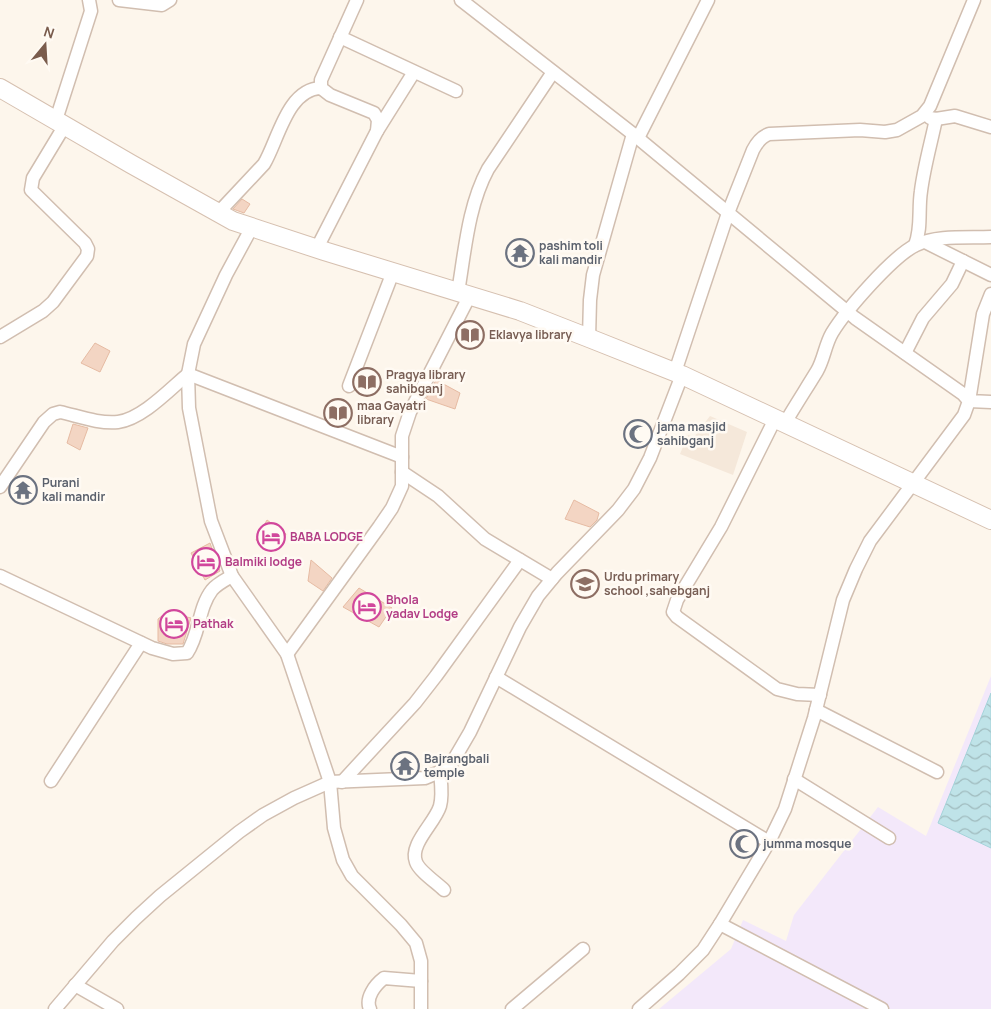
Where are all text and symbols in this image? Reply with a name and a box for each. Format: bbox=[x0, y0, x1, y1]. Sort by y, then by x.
north arrow bbox=[20, 20, 70, 70]
text: N bbox=[41, 22, 57, 43]
place label: pashim toli kali mandir bbox=[539, 237, 603, 268]
temple icon: pashim toli kali mandir bbox=[505, 238, 535, 268]
library icon: Eklavya library bbox=[455, 320, 485, 350]
place label: Eklavya library bbox=[489, 326, 572, 343]
place label: Pragya library sahibganj bbox=[386, 366, 466, 397]
library icon: Pragya library sahibganj bbox=[352, 367, 382, 397]
place label: maa Gayatri library bbox=[357, 397, 426, 428]
library icon: maa Gayatri library bbox=[323, 398, 353, 428]
place label: jama masjid sahibganj bbox=[656, 418, 726, 449]
mosque icon: jama masjid sahibganj bbox=[623, 419, 653, 449]
place label: Purani kali mandir bbox=[42, 474, 105, 505]
temple icon: Purani kali mandir bbox=[8, 475, 38, 505]
hotel icon: BABA LODGE bbox=[256, 522, 286, 552]
place label: BABA LODGE bbox=[290, 528, 363, 545]
hotel icon: Balmiki lodge bbox=[191, 547, 221, 577]
place label: Balmiki lodge bbox=[225, 553, 302, 570]
place label: Urdu primary school ,sahebganj bbox=[604, 568, 710, 599]
school or university icon: Urdu primary school ,sahebganj bbox=[570, 569, 600, 599]
place label: Bhola yadav Lodge bbox=[386, 591, 458, 622]
hotel icon: Bhola yadav Lodge bbox=[352, 592, 382, 622]
hotel icon: Pathak bbox=[159, 609, 189, 639]
place label: Pathak bbox=[193, 615, 234, 632]
place label: Bajrangbali temple bbox=[424, 750, 489, 781]
temple icon: Bajrangbali temple bbox=[390, 751, 420, 781]
mosque icon: jumma mosque bbox=[729, 829, 759, 859]
place label: jumma mosque bbox=[762, 835, 851, 852]

